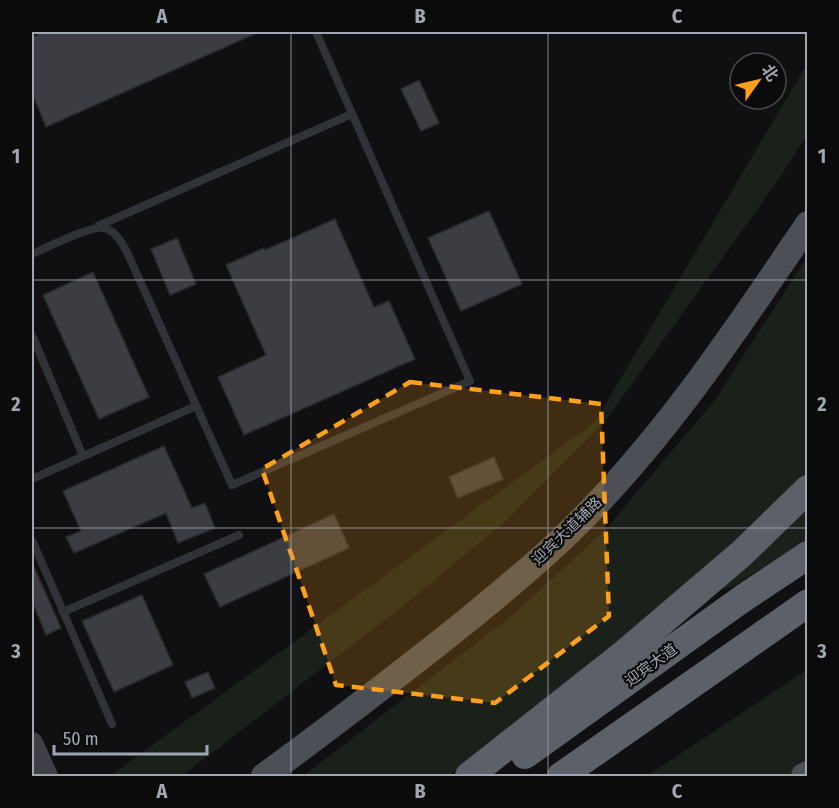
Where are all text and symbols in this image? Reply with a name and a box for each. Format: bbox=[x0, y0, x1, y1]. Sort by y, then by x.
text: A bbox=[156, 4, 169, 28]
text: B bbox=[414, 4, 426, 28]
text: C bbox=[672, 4, 683, 28]
north arrow bbox=[728, 51, 788, 111]
text: 北 bbox=[758, 61, 782, 85]
text: 1 bbox=[12, 144, 20, 168]
text: 1 bbox=[818, 144, 826, 168]
text: 2 bbox=[10, 392, 21, 416]
text: 2 bbox=[816, 392, 827, 416]
street label: 迎宾大道辅路 bbox=[528, 493, 606, 569]
text: 3 bbox=[10, 639, 21, 663]
text: 3 bbox=[816, 639, 827, 663]
street label: 迎宾大道 bbox=[621, 640, 681, 690]
scale bar bbox=[54, 718, 207, 756]
text: 50 m bbox=[63, 728, 99, 750]
text: A bbox=[156, 779, 169, 803]
text: B bbox=[414, 779, 426, 803]
text: C bbox=[672, 779, 683, 803]

